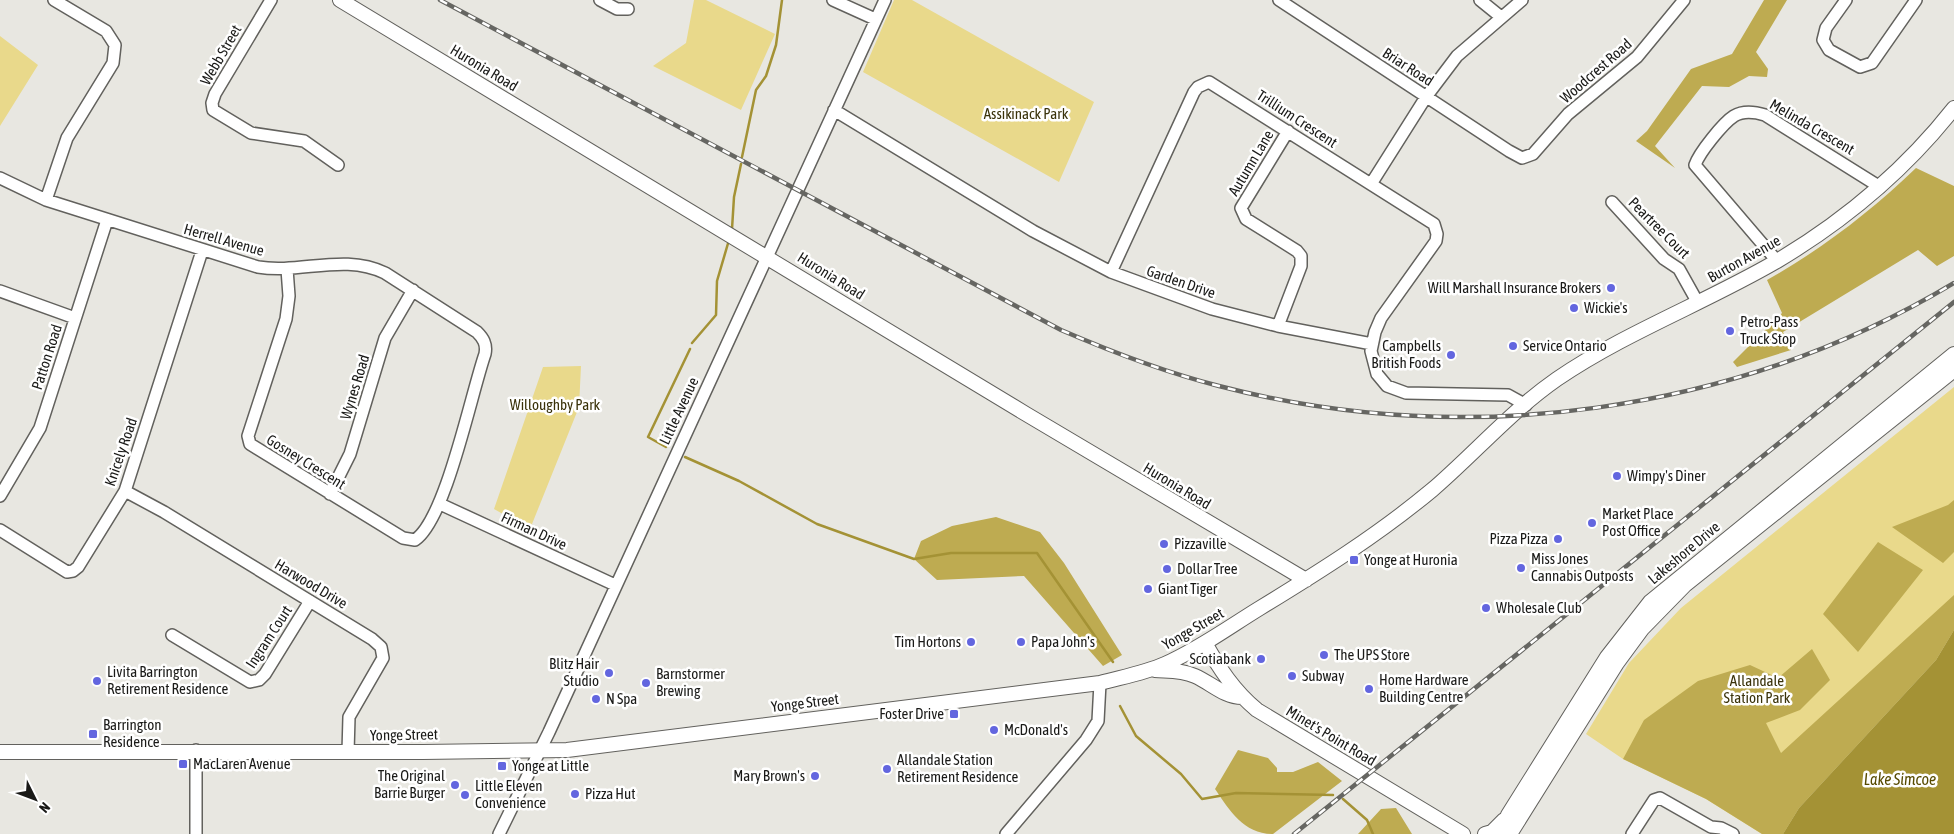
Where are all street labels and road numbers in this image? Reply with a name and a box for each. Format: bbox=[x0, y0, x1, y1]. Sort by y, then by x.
street label: Webb Street bbox=[197, 22, 245, 88]
street label: Woodcrest Road bbox=[1557, 35, 1635, 106]
street label: Huronia Road bbox=[447, 41, 521, 94]
street label: Briar Road bbox=[1380, 44, 1437, 89]
street label: Trillium Crescent bbox=[1254, 86, 1341, 151]
street label: Melinda Crescent bbox=[1767, 95, 1858, 158]
street label: Autumn Lane bbox=[1224, 127, 1277, 198]
street label: Peartree Court bbox=[1625, 194, 1693, 262]
street label: Herrell Avenue bbox=[182, 220, 266, 259]
street label: Burton Avenue bbox=[1704, 231, 1783, 286]
street label: Huronia Road bbox=[795, 248, 868, 303]
street label: Garden Drive bbox=[1144, 262, 1218, 301]
street label: Patton Road bbox=[28, 322, 65, 392]
street label: Wynes Road bbox=[337, 352, 372, 421]
street label: Little Avenue bbox=[656, 374, 702, 447]
street label: Knicely Road bbox=[101, 415, 140, 488]
street label: Gosney Crescent bbox=[264, 431, 349, 493]
street label: Huronia Road bbox=[1140, 459, 1214, 512]
street label: Firman Drive bbox=[499, 508, 570, 553]
street label: Lakeshore Drive bbox=[1645, 518, 1723, 587]
street label: Harwood Drive bbox=[272, 555, 351, 612]
street label: Ingram Court bbox=[242, 602, 295, 671]
street label: Yonge Street bbox=[1159, 604, 1226, 653]
street label: Yonge Street bbox=[770, 690, 840, 715]
street label: Minet's Point Road bbox=[1283, 702, 1379, 769]
street label: Yonge Street bbox=[370, 725, 438, 744]

